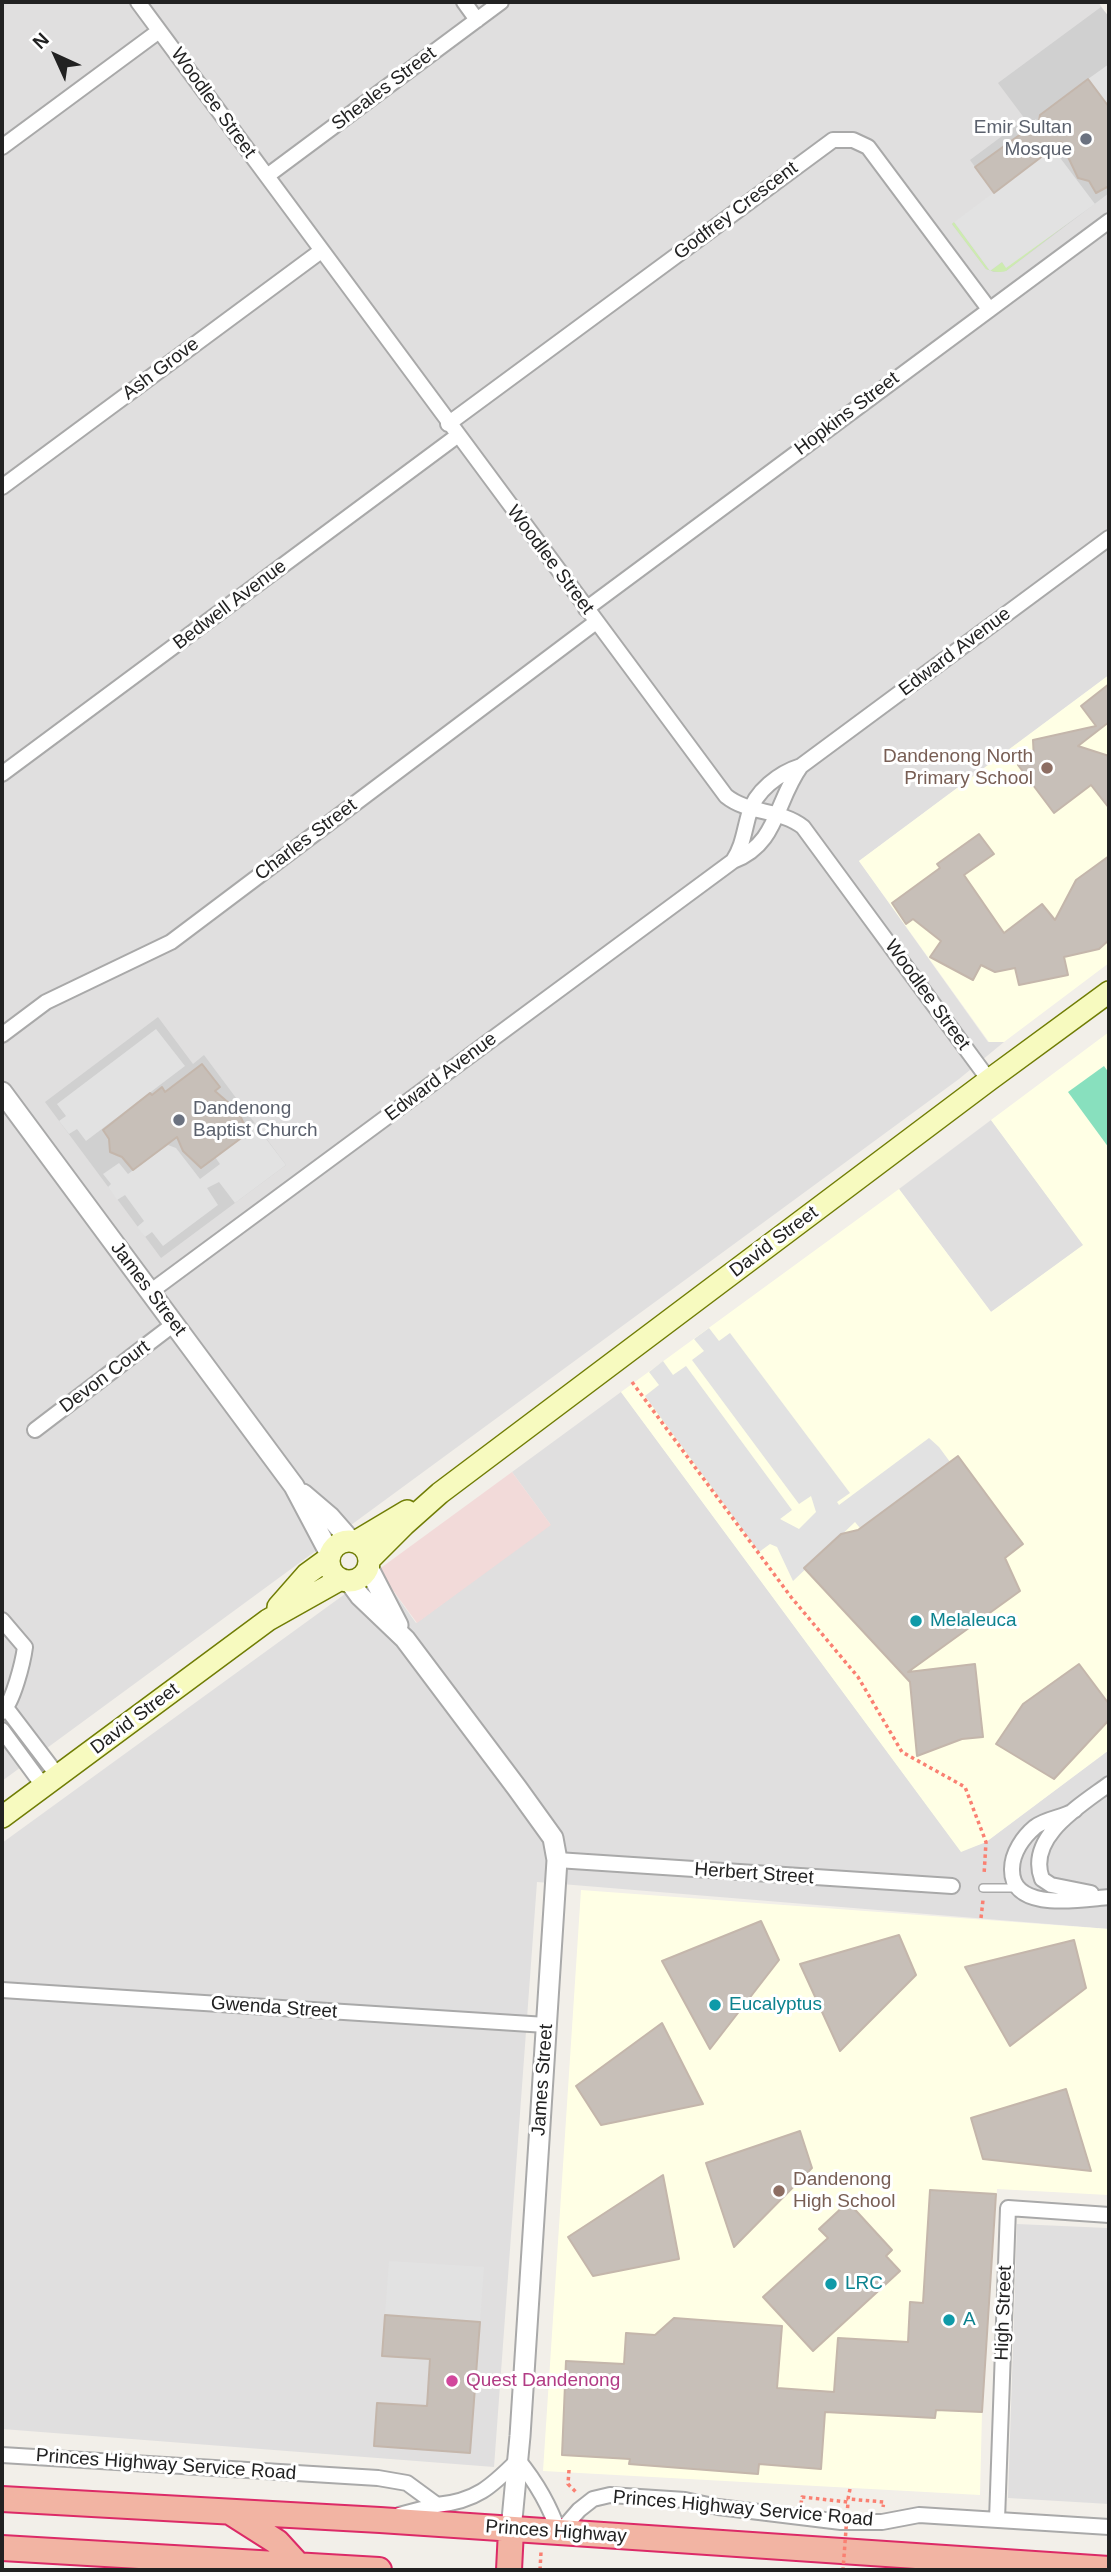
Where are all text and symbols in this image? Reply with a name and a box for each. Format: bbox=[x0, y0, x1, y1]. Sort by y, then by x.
north arrow bbox=[21, 21, 91, 91]
text: N bbox=[29, 29, 53, 53]
street label: Sheales Street bbox=[327, 42, 441, 136]
street label: Woodlee Street bbox=[165, 43, 261, 163]
place label: Emir Sultan Mosque bbox=[974, 117, 1072, 161]
marker: Emir Sultan Mosque bbox=[1078, 131, 1094, 147]
street label: Godfrey Crescent bbox=[670, 157, 802, 265]
street label: Ash Grove bbox=[118, 333, 204, 405]
street label: Hopkins Street bbox=[790, 367, 904, 461]
street label: Woodlee Street bbox=[502, 501, 598, 619]
street label: Bedwell Avenue bbox=[169, 555, 291, 655]
street label: Edward Avenue bbox=[895, 603, 1015, 701]
place label: Dandenong North Primary School bbox=[883, 746, 1033, 790]
marker: Dandenong North Primary School bbox=[1039, 760, 1055, 776]
street label: Charles Street bbox=[251, 794, 361, 886]
street label: Woodlee Street bbox=[879, 935, 975, 1055]
street label: Edward Avenue bbox=[381, 1028, 501, 1126]
place label: Dandenong Baptist Church bbox=[193, 1098, 318, 1142]
marker: Dandenong Baptist Church bbox=[171, 1112, 187, 1128]
street label: David Street bbox=[725, 1201, 823, 1283]
street label: James Street bbox=[105, 1237, 191, 1341]
street label: Devon Court bbox=[56, 1336, 154, 1418]
place label: Melaleuca bbox=[930, 1610, 1017, 1632]
marker: Melaleuca bbox=[908, 1613, 924, 1629]
street label: David Street bbox=[86, 1678, 184, 1760]
street label: Herbert Street bbox=[694, 1858, 814, 1890]
street label: Gwenda Street bbox=[210, 1992, 338, 2024]
place label: Eucalyptus bbox=[729, 1994, 822, 2016]
marker: Eucalyptus bbox=[707, 1997, 723, 2013]
street label: James Street bbox=[528, 2023, 558, 2137]
place label: Dandenong High School bbox=[793, 2169, 895, 2213]
marker: Dandenong High School bbox=[771, 2183, 787, 2199]
street label: High Street bbox=[991, 2265, 1017, 2361]
place label: LRC bbox=[845, 2273, 883, 2295]
marker: LRC bbox=[823, 2276, 839, 2292]
place label: A bbox=[963, 2309, 976, 2331]
marker: A bbox=[941, 2312, 957, 2328]
place label: Quest Dandenong bbox=[466, 2370, 620, 2392]
marker: Quest Dandenong bbox=[444, 2373, 460, 2389]
street label: Princes Highway Service Road bbox=[35, 2445, 297, 2485]
street label: Princes Highway Service Road bbox=[612, 2486, 874, 2532]
street label: Princes Highway bbox=[485, 2516, 627, 2548]

